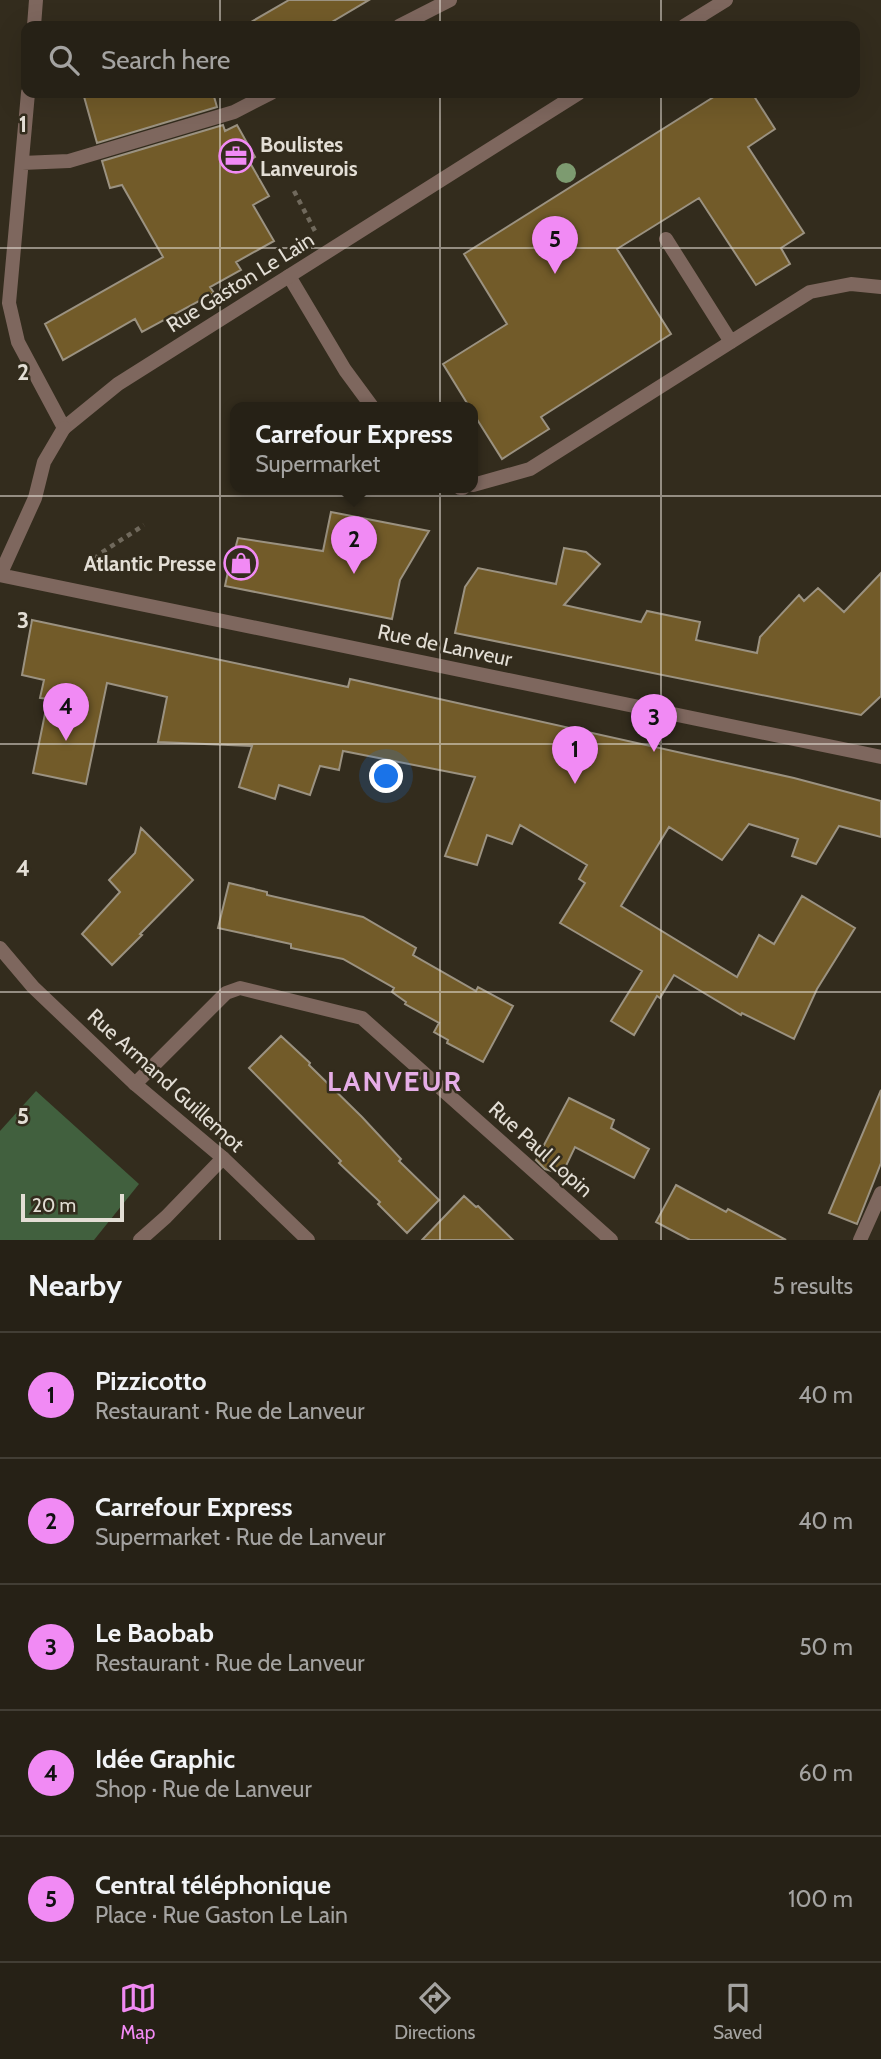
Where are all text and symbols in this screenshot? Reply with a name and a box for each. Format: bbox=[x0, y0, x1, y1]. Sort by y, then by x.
search box bbox=[21, 21, 860, 98]
icon: search bbox=[45, 41, 83, 79]
text: Search here bbox=[101, 44, 230, 76]
text: 1 bbox=[19, 110, 27, 138]
place label: Boulistes Lanveurois bbox=[260, 132, 358, 181]
office icon: Boulistes Lanveurois bbox=[217, 137, 255, 175]
pin: 5 bbox=[532, 216, 578, 274]
street label: Rue Gaston Le Lain bbox=[162, 227, 318, 337]
text: 2 bbox=[17, 358, 29, 386]
popup bbox=[230, 402, 478, 493]
text: Carrefour Express bbox=[255, 418, 453, 450]
text: Supermarket bbox=[255, 450, 380, 478]
pin: 2 bbox=[331, 516, 377, 574]
shop icon: Atlantic Presse bbox=[222, 544, 260, 582]
place label: Atlantic Presse bbox=[84, 551, 216, 576]
text: 3 bbox=[17, 606, 29, 634]
street label: Rue de Lanveur bbox=[376, 619, 515, 672]
pin: 4 bbox=[43, 683, 89, 741]
pin: 3 bbox=[631, 694, 677, 752]
pin: 1 bbox=[552, 726, 598, 784]
your location bbox=[369, 759, 403, 793]
text: 4 bbox=[16, 854, 30, 882]
street label: Rue Armand Guillemot bbox=[83, 1003, 249, 1157]
district label: LANVEUR bbox=[327, 1064, 463, 1098]
street label: Rue Paul Lopin bbox=[484, 1096, 598, 1202]
text: 5 bbox=[17, 1102, 29, 1130]
scale bar bbox=[21, 1191, 124, 1223]
text: 20 m bbox=[32, 1194, 76, 1217]
text: Nearby bbox=[28, 1267, 122, 1304]
text: 5 results bbox=[772, 1272, 853, 1300]
text: Pizzicotto bbox=[95, 1365, 206, 1397]
text: 1 bbox=[47, 1381, 55, 1409]
text: 40 m bbox=[798, 1381, 853, 1409]
text: Restaurant · Rue de Lanveur bbox=[95, 1397, 365, 1425]
text: Carrefour Express bbox=[95, 1491, 293, 1523]
text: 2 bbox=[45, 1507, 57, 1535]
text: 40 m bbox=[798, 1507, 853, 1535]
text: Supermarket · Rue de Lanveur bbox=[95, 1523, 385, 1551]
text: Le Baobab bbox=[95, 1617, 214, 1649]
text: 3 bbox=[45, 1633, 57, 1661]
text: 50 m bbox=[799, 1633, 853, 1661]
text: Restaurant · Rue de Lanveur bbox=[95, 1649, 365, 1677]
text: Idée Graphic bbox=[95, 1743, 235, 1775]
text: 4 bbox=[44, 1759, 58, 1787]
text: 60 m bbox=[799, 1759, 853, 1787]
text: Shop · Rue de Lanveur bbox=[95, 1775, 312, 1803]
text: Central téléphonique bbox=[95, 1869, 331, 1901]
text: 5 bbox=[45, 1885, 57, 1913]
text: 100 m bbox=[788, 1885, 853, 1913]
text: Place · Rue Gaston Le Lain bbox=[95, 1901, 348, 1929]
tab: Map bbox=[119, 1979, 157, 2044]
tab: Directions bbox=[394, 1979, 475, 2044]
tab: Saved bbox=[713, 1979, 762, 2044]

